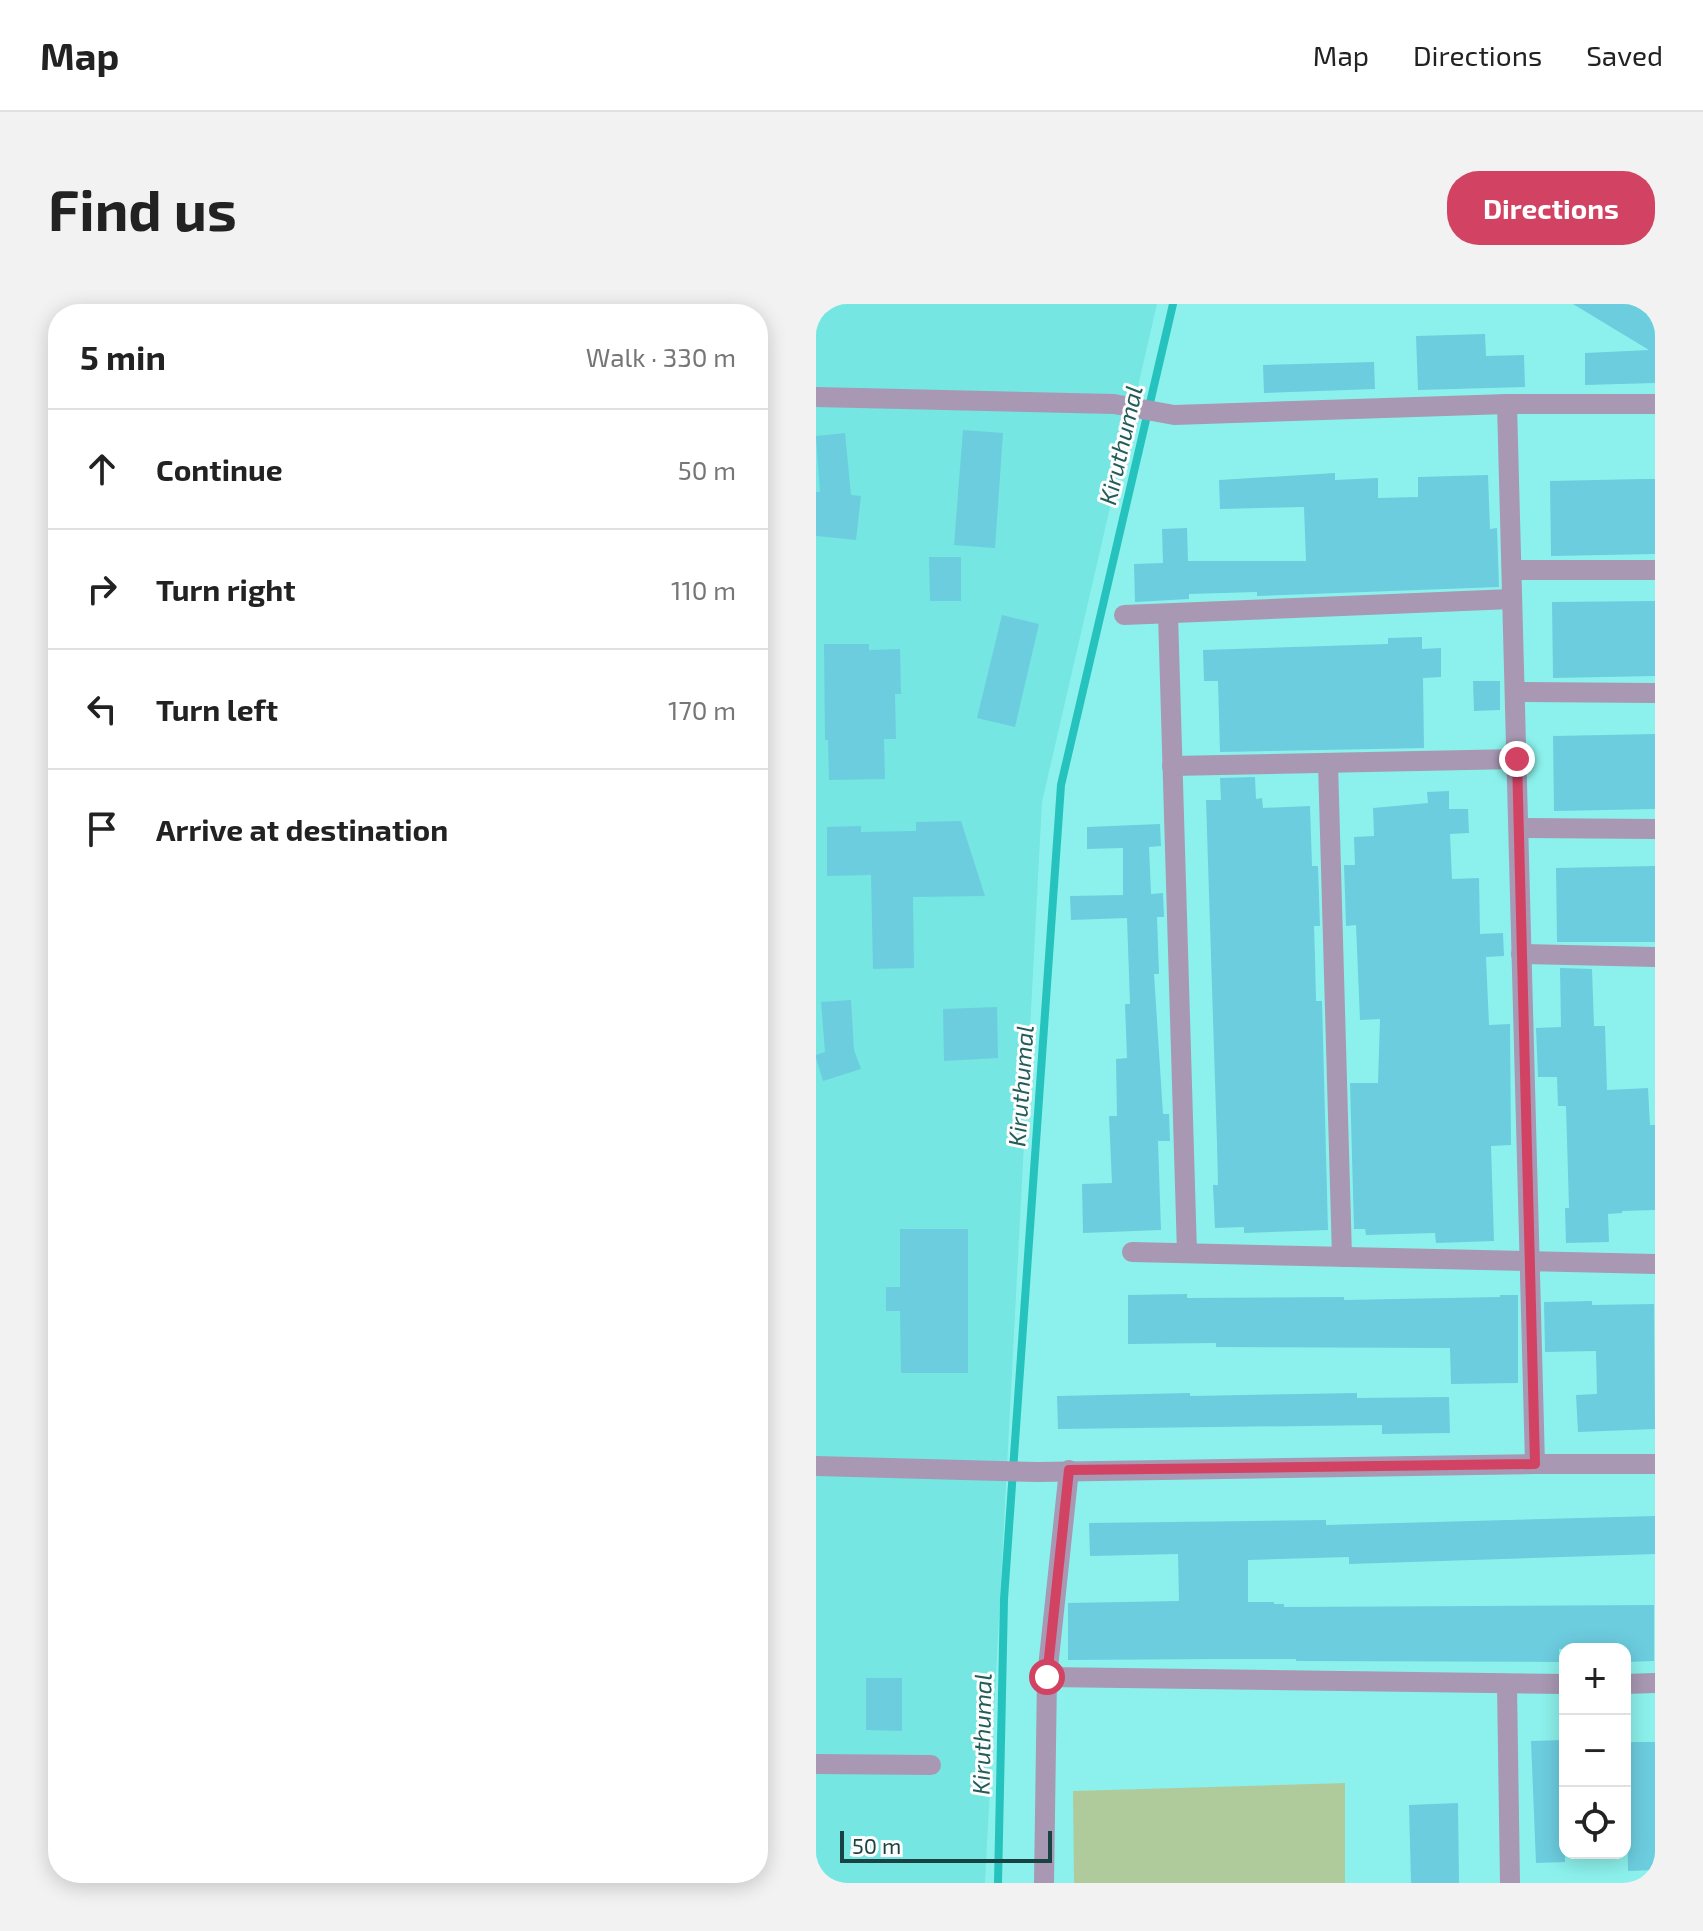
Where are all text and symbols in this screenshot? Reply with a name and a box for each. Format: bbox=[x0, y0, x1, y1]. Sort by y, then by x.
text: Map bbox=[40, 32, 119, 78]
text: Map bbox=[1313, 38, 1369, 72]
text: Directions bbox=[1413, 38, 1542, 72]
text: Saved bbox=[1586, 38, 1663, 72]
button: Directions bbox=[1447, 171, 1655, 245]
text: Find us bbox=[48, 175, 237, 242]
text: 5 min bbox=[80, 336, 166, 377]
text: Walk · 330 m bbox=[586, 341, 736, 372]
water label: Kiruthumal bbox=[1092, 383, 1148, 507]
icon: ahead bbox=[80, 447, 124, 491]
text: Continue bbox=[156, 451, 283, 487]
text: 50 m bbox=[678, 454, 736, 485]
icon: right bbox=[80, 567, 124, 611]
text: Turn right bbox=[156, 571, 296, 607]
text: 110 m bbox=[671, 574, 736, 605]
icon: left bbox=[80, 687, 124, 731]
text: Turn left bbox=[156, 691, 278, 727]
text: 170 m bbox=[668, 694, 736, 725]
route end bbox=[1499, 741, 1535, 777]
icon: arrive bbox=[80, 807, 124, 851]
text: Arrive at destination bbox=[156, 811, 448, 847]
water label: Kiruthumal bbox=[1001, 1024, 1039, 1148]
map controls bbox=[1559, 1643, 1631, 1859]
button: + bbox=[1559, 1643, 1631, 1715]
route start bbox=[1029, 1659, 1065, 1695]
water label: Kiruthumal bbox=[965, 1673, 997, 1795]
button: − bbox=[1559, 1715, 1631, 1787]
button: locate bbox=[1559, 1787, 1631, 1859]
scale bar bbox=[840, 1827, 1052, 1863]
text: 50 m bbox=[852, 1832, 901, 1858]

